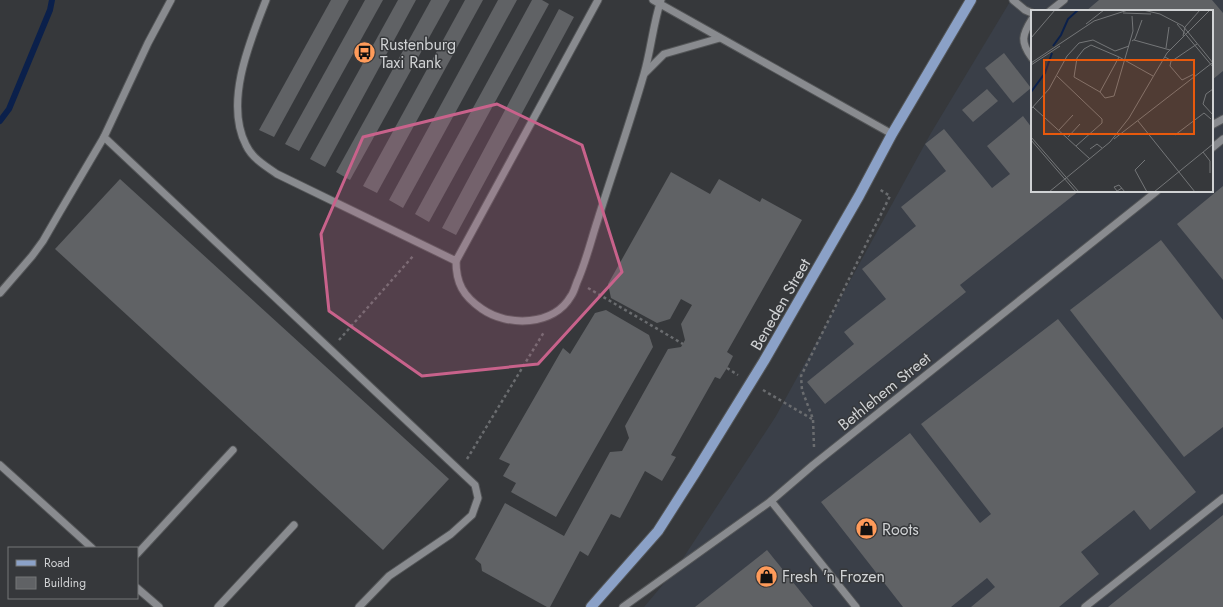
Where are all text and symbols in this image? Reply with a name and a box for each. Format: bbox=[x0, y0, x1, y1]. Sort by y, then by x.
inset map bbox=[1031, 10, 1213, 192]
place label: Rustenburg Taxi Rank bbox=[380, 33, 456, 74]
bus stop icon: Rustenburg Taxi Rank bbox=[352, 40, 378, 66]
street label: Beneden Street bbox=[745, 254, 816, 354]
street label: Bethlehem Street bbox=[833, 347, 936, 436]
shop icon: Roots bbox=[854, 516, 880, 542]
place label: Roots bbox=[882, 518, 919, 541]
legend bbox=[8, 547, 138, 599]
text: Road bbox=[44, 554, 70, 572]
shop icon: Fresh 'n Frozen bbox=[754, 563, 780, 589]
place label: Fresh 'n Frozen bbox=[782, 565, 885, 588]
text: Building bbox=[44, 574, 86, 592]

